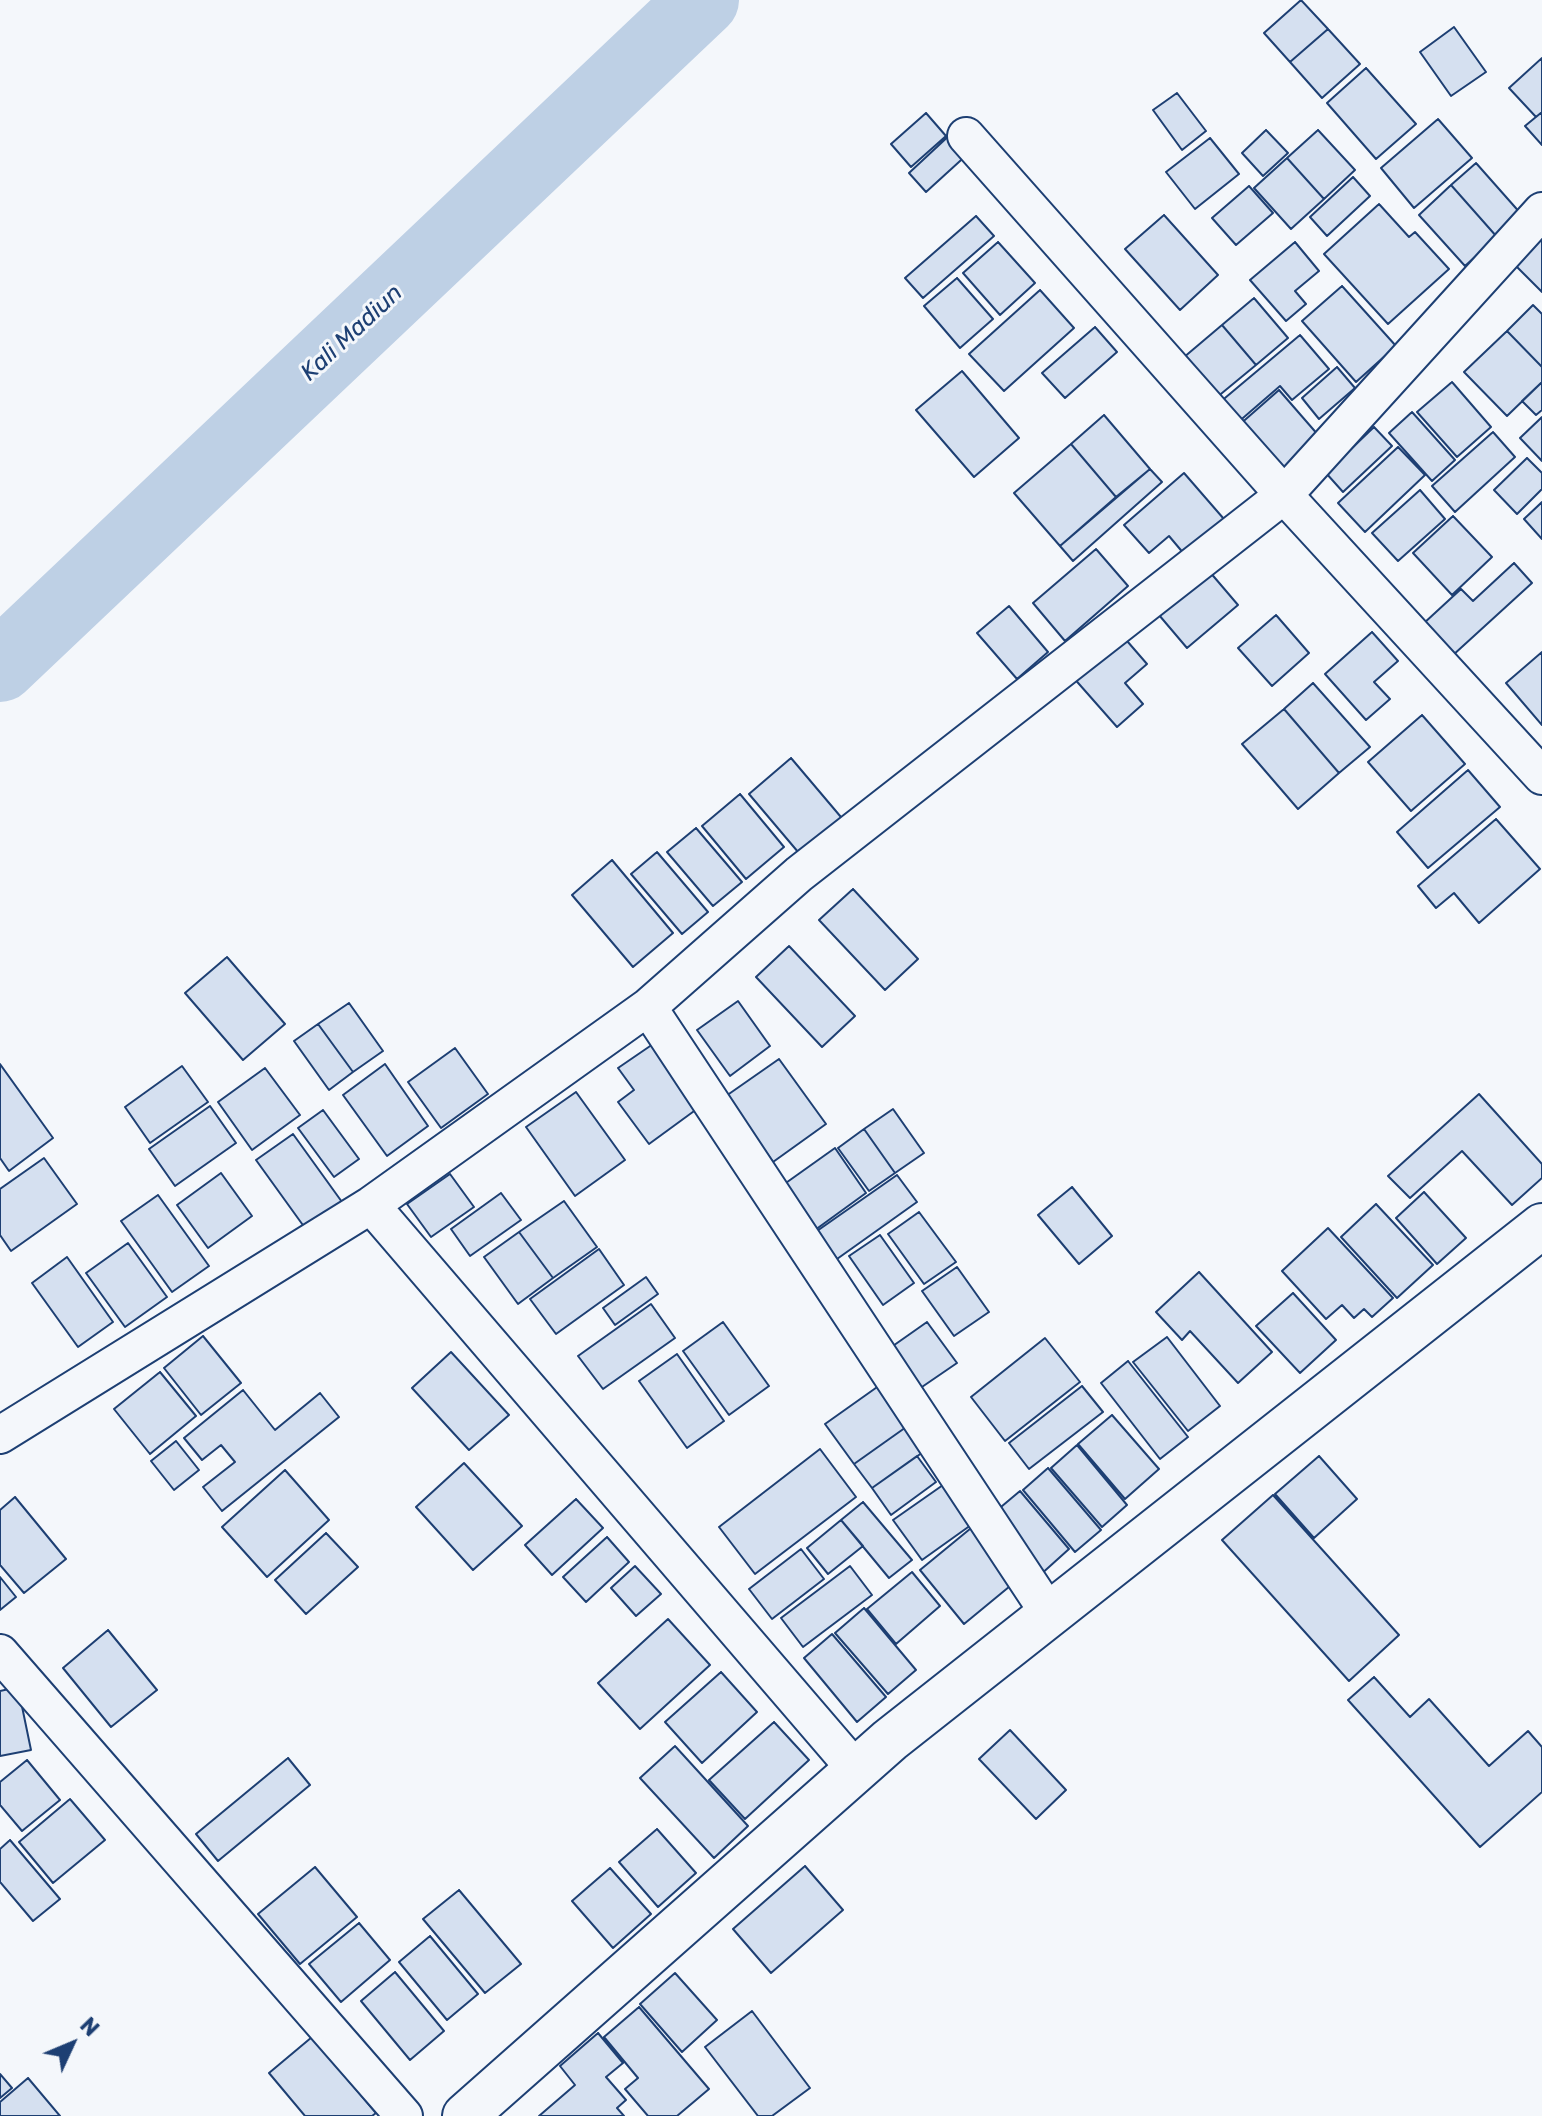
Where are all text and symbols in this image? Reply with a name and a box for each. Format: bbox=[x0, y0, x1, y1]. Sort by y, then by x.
water label: Kali Madiun bbox=[295, 279, 409, 387]
north arrow bbox=[32, 2004, 112, 2084]
text: N bbox=[74, 2012, 105, 2042]

